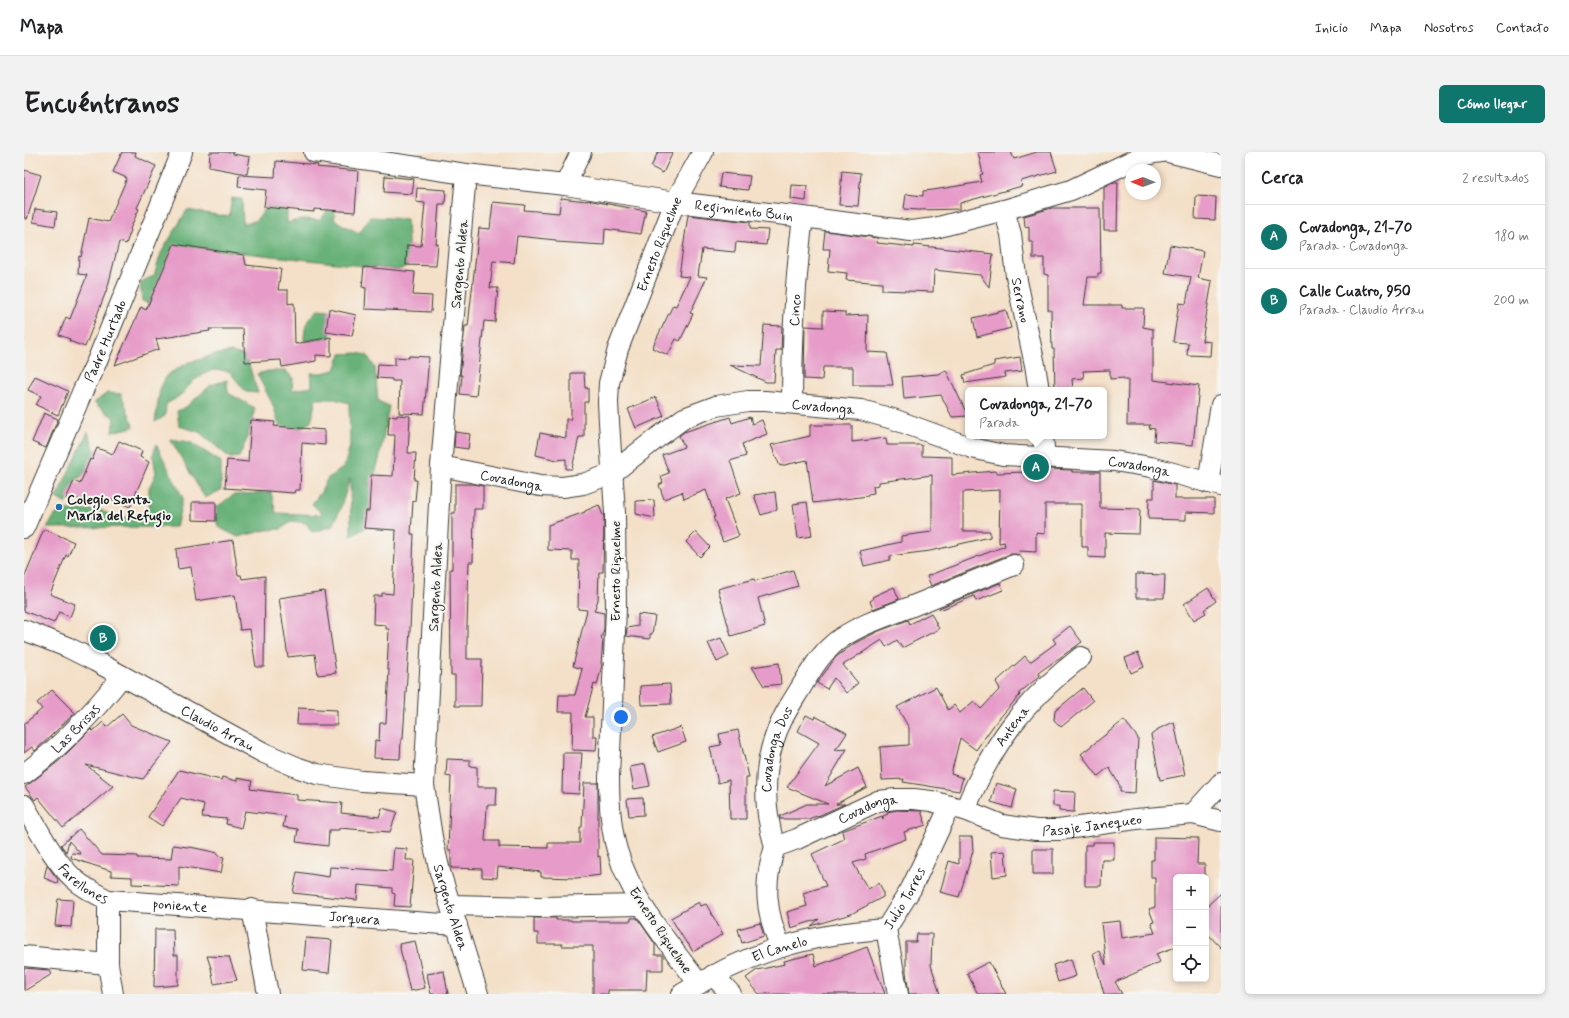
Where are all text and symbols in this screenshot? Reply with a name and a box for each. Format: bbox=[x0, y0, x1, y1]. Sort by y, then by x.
text: Mapa bbox=[20, 15, 63, 40]
text: Inicio bbox=[1315, 19, 1348, 37]
text: Mapa bbox=[1370, 19, 1402, 37]
text: Nosotros bbox=[1424, 19, 1474, 37]
text: Contacto bbox=[1496, 19, 1549, 37]
button: Cómo llegar bbox=[1439, 85, 1545, 123]
text: Encuéntranos bbox=[24, 86, 180, 123]
north arrow bbox=[1125, 164, 1161, 200]
text: Cerca bbox=[1261, 167, 1304, 189]
text: 2 resultados bbox=[1462, 170, 1529, 187]
street label: Ernesto Riquelme bbox=[633, 193, 686, 295]
street label: Regimiento Buin bbox=[694, 196, 794, 226]
street label: Sargento Aldea bbox=[447, 218, 474, 309]
text: Covadonga, 21-70 bbox=[1299, 218, 1412, 238]
text: A bbox=[1270, 228, 1278, 245]
text: 180 m bbox=[1494, 228, 1529, 245]
text: Parada · Covadonga bbox=[1299, 238, 1408, 255]
street label: Serrano bbox=[1007, 276, 1034, 325]
text: Calle Cuatro, 950 bbox=[1299, 282, 1411, 302]
text: B bbox=[1270, 292, 1278, 309]
text: 200 m bbox=[1494, 292, 1529, 309]
street label: Cinco bbox=[786, 293, 805, 327]
street label: Padre Hurtado bbox=[80, 297, 131, 385]
text: Parada · Claudio Arrau bbox=[1299, 302, 1424, 319]
popup bbox=[965, 387, 1107, 439]
text: Covadonga, 21-70 bbox=[979, 395, 1093, 415]
street label: Covadonga bbox=[791, 396, 856, 420]
text: Parada bbox=[979, 415, 1019, 432]
pin: A bbox=[1023, 452, 1049, 482]
street label: Covadonga bbox=[1107, 453, 1173, 482]
street label: Covadonga bbox=[479, 466, 545, 496]
place label: Colegio Santa María del Refugio bbox=[67, 491, 171, 528]
marker: Colegio Santa María del Refugio bbox=[54, 502, 64, 512]
street label: Ernesto Riquelme bbox=[607, 521, 625, 621]
street label: Sargento Aldea bbox=[425, 541, 448, 632]
pin: B bbox=[90, 623, 116, 653]
street label: Las Brisas bbox=[48, 700, 105, 758]
street label: Claudio Arrau bbox=[177, 701, 257, 756]
street label: Antena bbox=[992, 702, 1034, 750]
street label: Covadonga Dos bbox=[758, 704, 797, 792]
your location bbox=[611, 707, 631, 727]
street label: Covadonga bbox=[835, 791, 899, 829]
street label: Pasaje Janequeo bbox=[1042, 810, 1143, 840]
street label: Farellones bbox=[54, 860, 111, 909]
street label: Sargento Aldea bbox=[429, 863, 472, 953]
street label: Julio Torres bbox=[880, 865, 930, 933]
map controls bbox=[1173, 874, 1209, 982]
button: + bbox=[1173, 874, 1209, 910]
street label: Ernesto Riquelme bbox=[625, 884, 696, 977]
street label: poniente bbox=[152, 895, 208, 917]
street label: Jorquera bbox=[328, 908, 381, 929]
button: − bbox=[1173, 910, 1209, 946]
street label: El Canelo bbox=[749, 932, 809, 967]
button: locate bbox=[1173, 946, 1209, 982]

